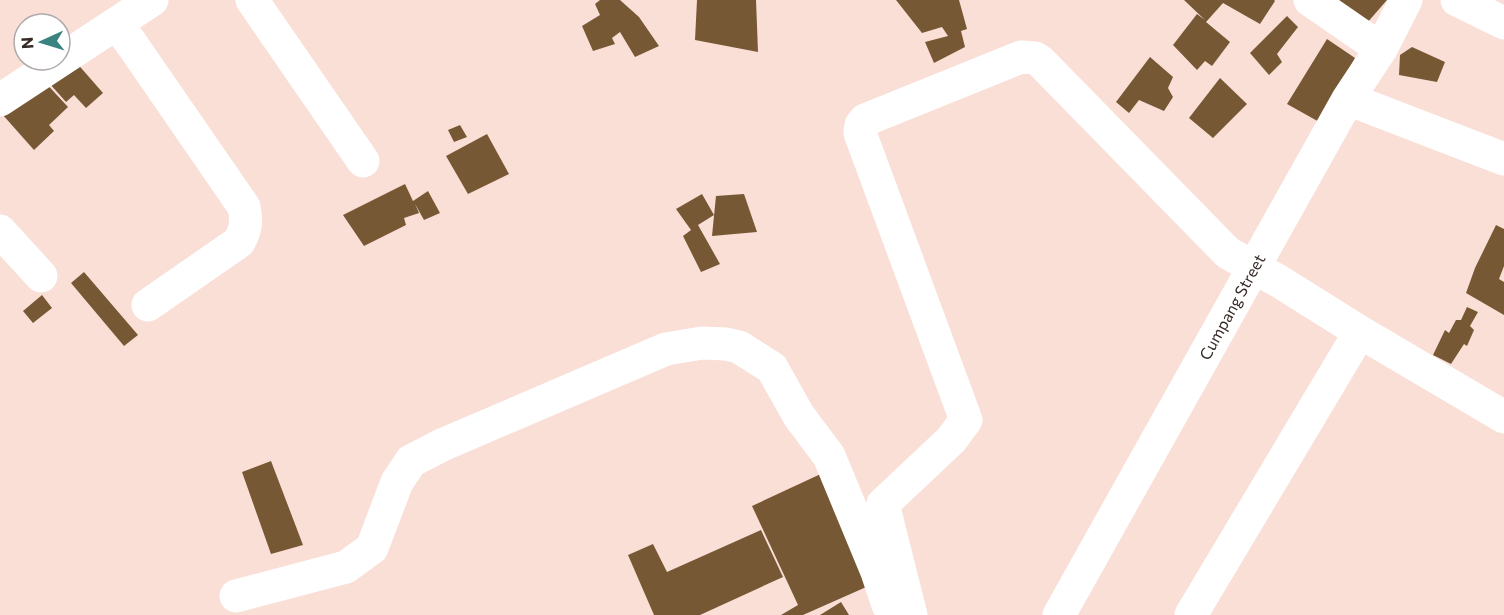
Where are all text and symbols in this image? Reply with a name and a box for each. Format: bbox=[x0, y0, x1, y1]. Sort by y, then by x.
north arrow bbox=[12, 12, 72, 72]
text: N bbox=[17, 36, 36, 50]
street label: Cumpang Street bbox=[1195, 250, 1269, 363]

